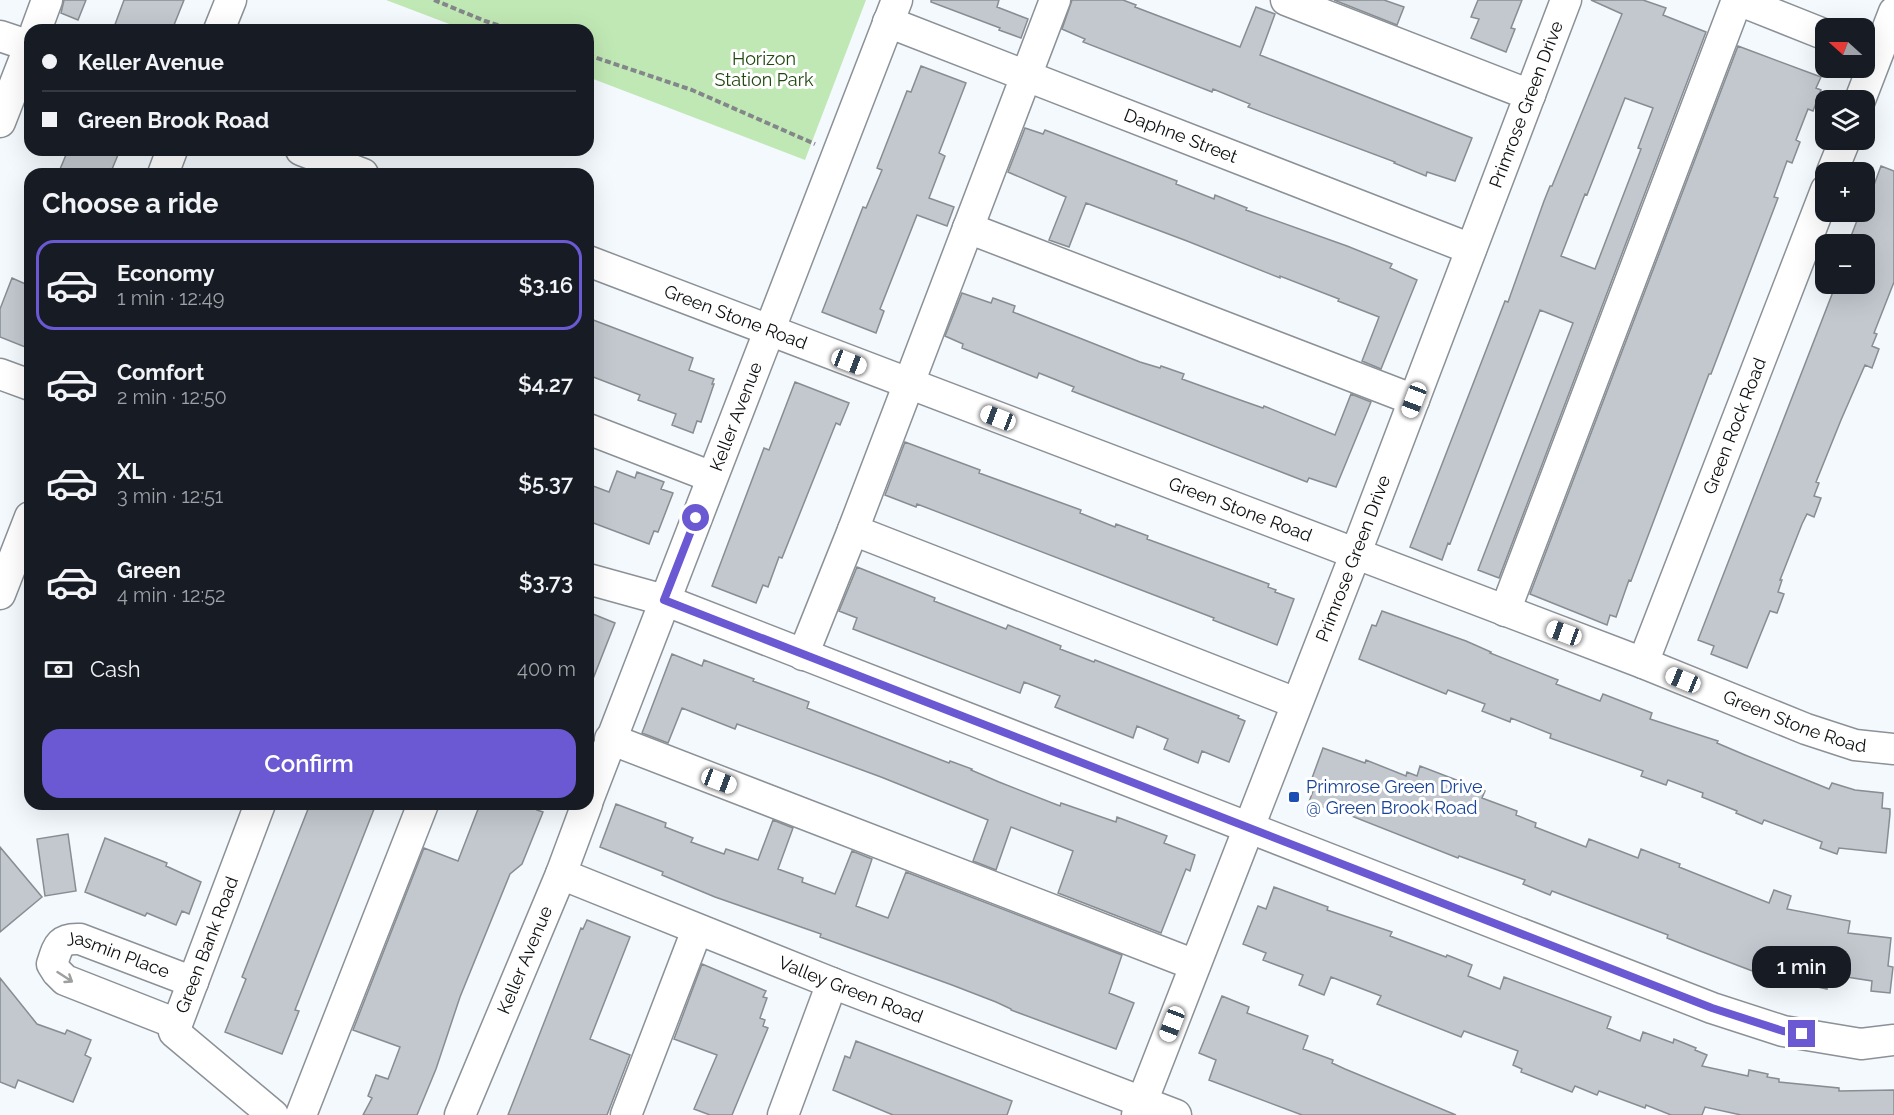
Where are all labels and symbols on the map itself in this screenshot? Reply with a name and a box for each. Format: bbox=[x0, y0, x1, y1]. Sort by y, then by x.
street label: Primrose Green Drive bbox=[1485, 17, 1567, 191]
north arrow bbox=[1815, 18, 1875, 78]
park label: Horizon Station Park bbox=[714, 48, 814, 90]
street label: Daphne Street bbox=[1121, 104, 1240, 167]
street label: Green Stone Road bbox=[661, 280, 810, 354]
car bbox=[829, 347, 869, 377]
street label: Green Rock Road bbox=[1698, 355, 1770, 497]
street label: Keller Avenue bbox=[705, 359, 766, 474]
car bbox=[1399, 380, 1429, 420]
car bbox=[978, 403, 1018, 433]
street label: Green Stone Road bbox=[1166, 472, 1315, 546]
street label: Primrose Green Drive bbox=[1311, 472, 1395, 645]
route start bbox=[682, 504, 709, 531]
car bbox=[1544, 618, 1584, 648]
car bbox=[1663, 665, 1703, 695]
street label: Green Stone Road bbox=[1720, 686, 1867, 756]
car bbox=[699, 766, 739, 796]
place label: Primrose Green Drive @ Green Brook Road bbox=[1306, 776, 1483, 818]
marker: Primrose Green Drive @ Green Brook Road bbox=[1287, 790, 1301, 804]
street label: Green Bank Road bbox=[171, 873, 242, 1016]
street label: Keller Avenue bbox=[493, 902, 557, 1017]
street label: Jasmin Place bbox=[64, 928, 173, 982]
callout: 1 min bbox=[1752, 947, 1852, 989]
street label: Valley Green Road bbox=[776, 952, 926, 1027]
one-way arrow bbox=[57, 971, 74, 984]
car bbox=[1157, 1004, 1187, 1044]
route end bbox=[1788, 1020, 1815, 1047]

